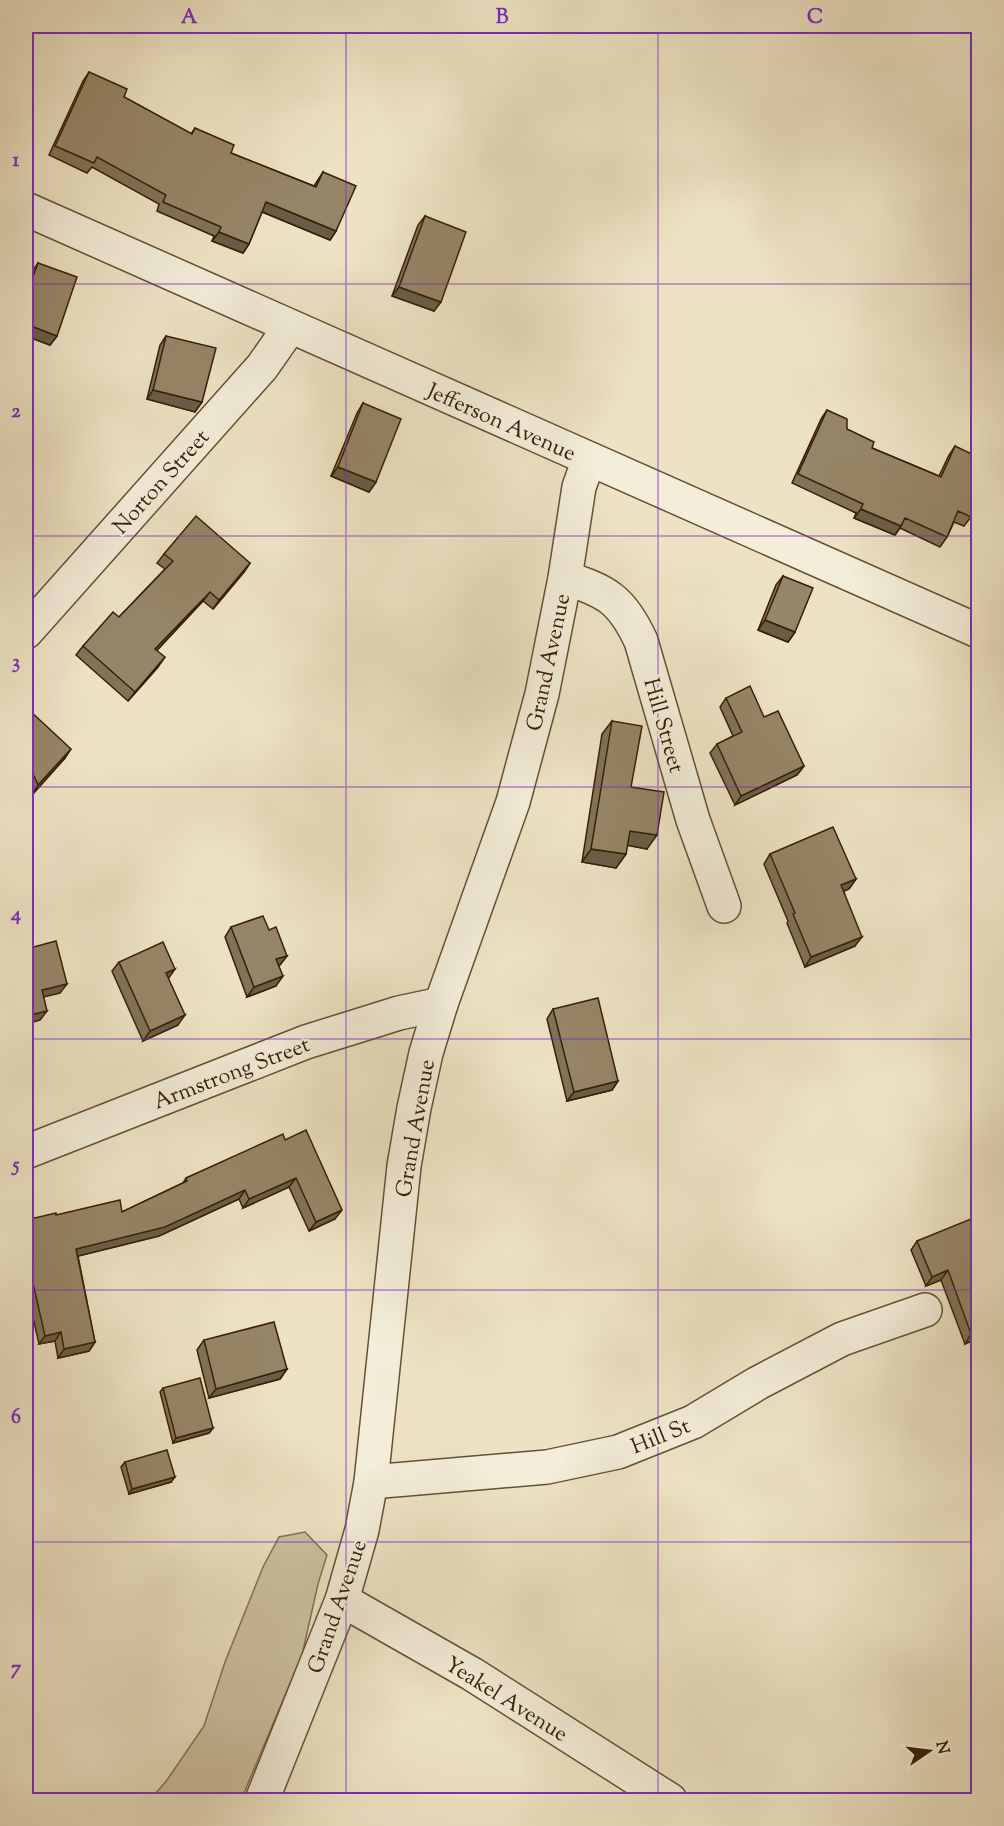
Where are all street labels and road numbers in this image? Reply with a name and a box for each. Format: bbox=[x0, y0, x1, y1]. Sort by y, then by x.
street label: Jefferson Avenue bbox=[420, 376, 580, 471]
street label: Norton Street bbox=[106, 423, 218, 543]
street label: Grand Avenue bbox=[520, 591, 580, 734]
street label: Hill Street bbox=[633, 675, 691, 778]
street label: Armstrong Street bbox=[149, 1030, 315, 1119]
street label: Grand Avenue bbox=[389, 1057, 445, 1200]
street label: Hill St bbox=[627, 1411, 696, 1464]
street label: Grand Avenue bbox=[301, 1536, 377, 1678]
street label: Yeakel Avenue bbox=[438, 1650, 573, 1751]

